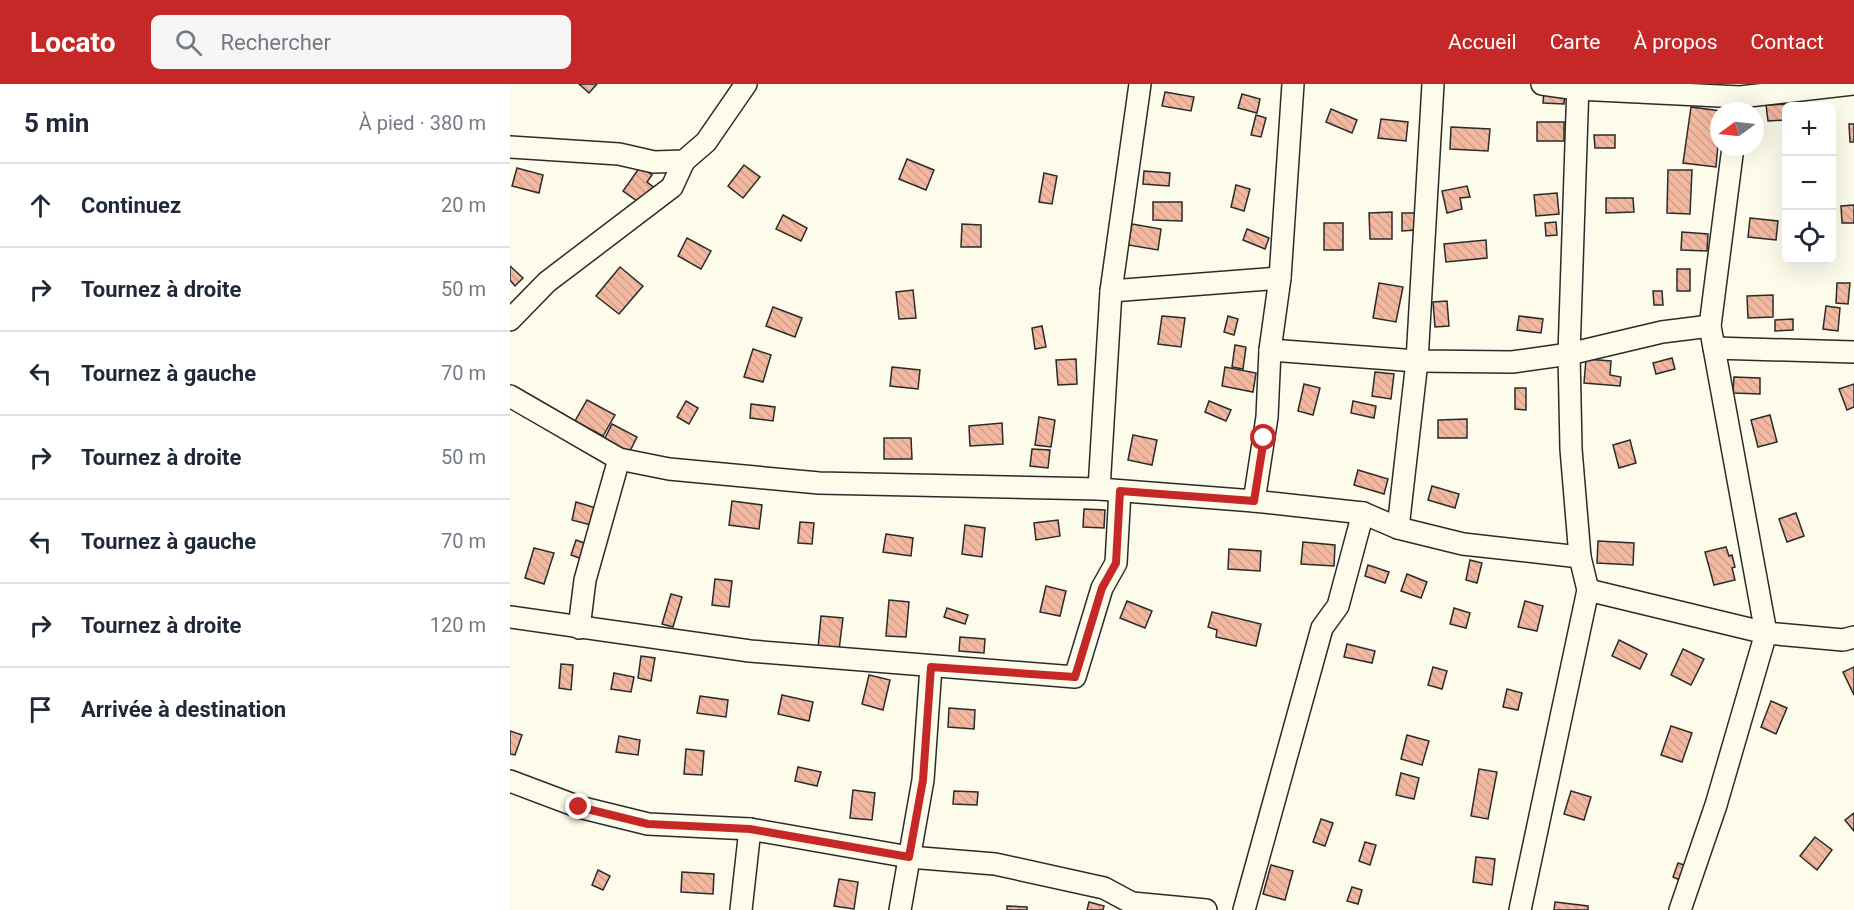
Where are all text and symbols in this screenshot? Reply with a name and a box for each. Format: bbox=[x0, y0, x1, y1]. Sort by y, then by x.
search box bbox=[151, 15, 571, 69]
text: Locato bbox=[30, 26, 115, 59]
icon: search bbox=[172, 26, 205, 59]
text: Rechercher bbox=[220, 30, 331, 55]
text: Accueil bbox=[1448, 30, 1517, 54]
text: Carte bbox=[1550, 30, 1600, 54]
text: À propos bbox=[1633, 30, 1718, 54]
text: Contact bbox=[1751, 30, 1824, 54]
north arrow bbox=[1710, 102, 1764, 156]
map controls bbox=[1782, 102, 1836, 264]
button: + bbox=[1782, 102, 1836, 156]
text: 5 min bbox=[24, 108, 89, 138]
text: À pied · 380 m bbox=[359, 111, 486, 135]
button: − bbox=[1782, 156, 1836, 210]
icon: ahead bbox=[24, 189, 57, 222]
text: Continuez bbox=[81, 193, 181, 218]
text: 20 m bbox=[441, 193, 486, 217]
button: locate bbox=[1782, 210, 1836, 264]
icon: right bbox=[24, 273, 57, 306]
text: Tournez à droite bbox=[81, 277, 241, 302]
text: 50 m bbox=[441, 277, 486, 301]
icon: left bbox=[24, 357, 57, 390]
text: Tournez à gauche bbox=[81, 361, 256, 386]
text: 70 m bbox=[441, 361, 486, 385]
route start bbox=[1250, 424, 1276, 450]
icon: right bbox=[24, 441, 57, 474]
text: Tournez à droite bbox=[81, 445, 241, 470]
text: 50 m bbox=[441, 445, 486, 469]
icon: left bbox=[24, 525, 57, 558]
text: Tournez à gauche bbox=[81, 529, 256, 554]
text: 70 m bbox=[441, 529, 486, 553]
icon: right bbox=[24, 609, 57, 642]
text: Tournez à droite bbox=[81, 613, 241, 638]
text: 120 m bbox=[430, 613, 486, 637]
icon: arrive bbox=[24, 693, 57, 726]
text: Arrivée à destination bbox=[81, 697, 286, 722]
route end bbox=[565, 793, 591, 819]

